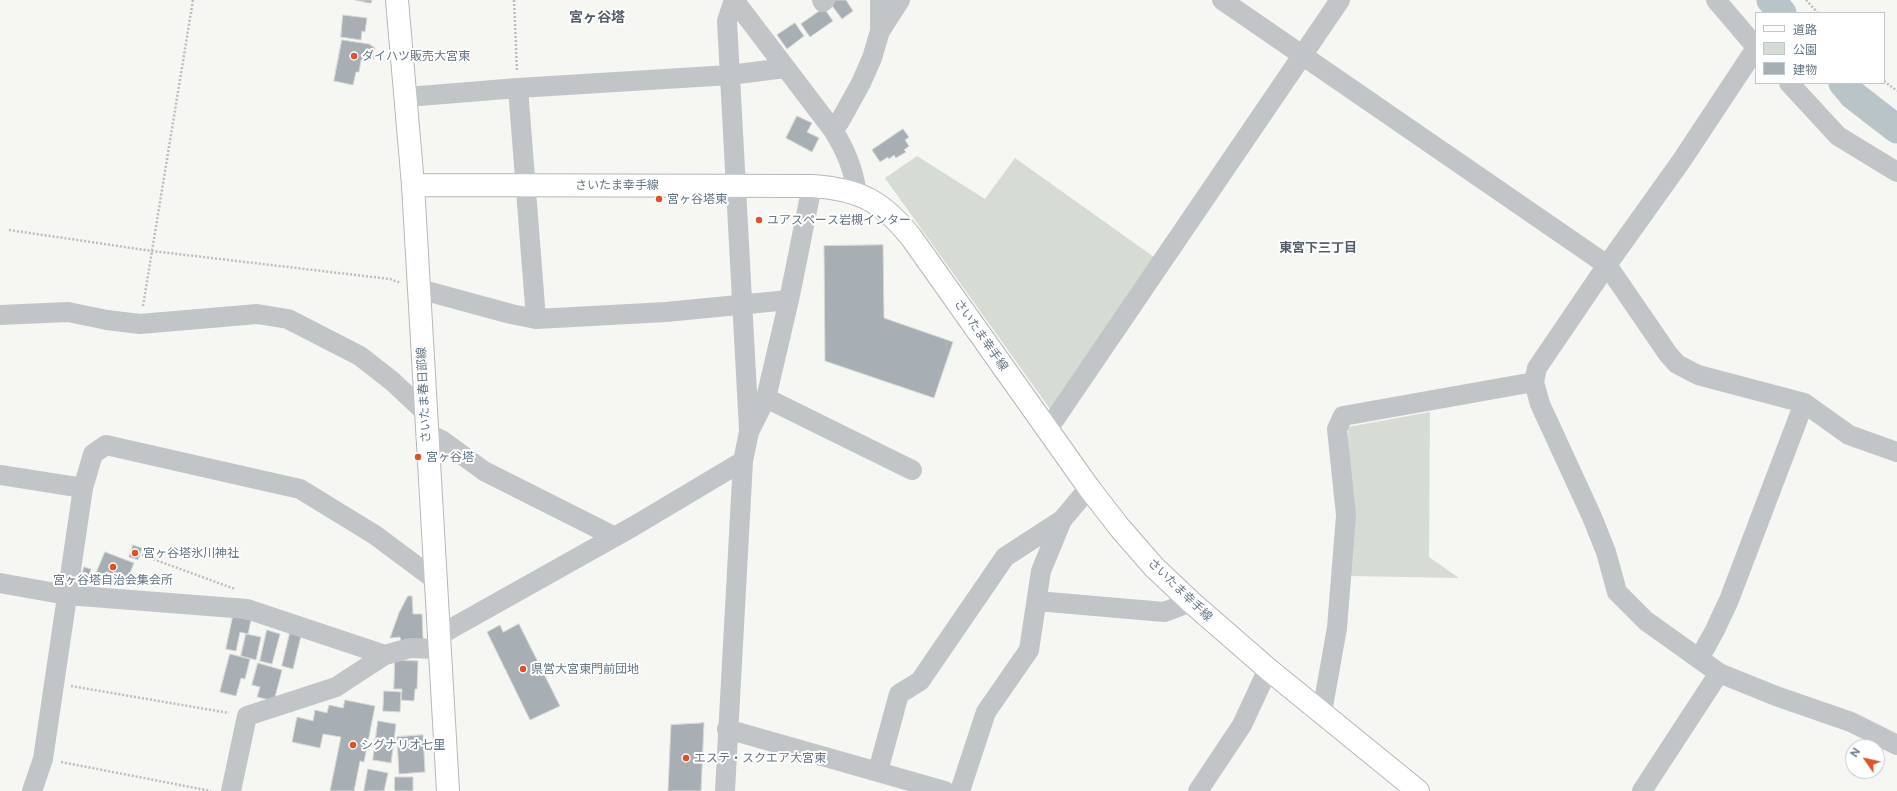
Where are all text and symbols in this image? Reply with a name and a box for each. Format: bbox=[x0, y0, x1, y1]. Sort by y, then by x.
district label: 宮ヶ谷塔 bbox=[569, 10, 625, 26]
legend bbox=[1755, 12, 1885, 84]
text: 道路 bbox=[1793, 23, 1817, 37]
text: 公園 bbox=[1793, 43, 1817, 57]
place label: ダイハツ販売大宮東 bbox=[362, 49, 470, 63]
marker: ダイハツ販売大宮東 bbox=[349, 51, 359, 61]
text: 建物 bbox=[1793, 63, 1817, 77]
street label: さいたま幸手線 bbox=[575, 178, 659, 192]
place label: 宮ヶ谷塔東 bbox=[667, 192, 727, 206]
marker: 宮ヶ谷塔東 bbox=[654, 194, 664, 204]
place label: ユアスペース岩槻インター bbox=[767, 213, 911, 227]
marker: ユアスペース岩槻インター bbox=[754, 215, 764, 225]
district label: 東宮下三丁目 bbox=[1279, 240, 1357, 256]
street label: さいたま幸手線 bbox=[951, 296, 1011, 374]
street label: さいたま春日部線 bbox=[414, 347, 434, 443]
place label: 宮ヶ谷塔 bbox=[426, 450, 474, 464]
marker: 宮ヶ谷塔 bbox=[413, 452, 423, 462]
place label: 宮ヶ谷塔氷川神社 bbox=[143, 546, 239, 560]
marker: 宮ヶ谷塔氷川神社 bbox=[130, 548, 140, 558]
street label: さいたま幸手線 bbox=[1145, 556, 1215, 624]
marker: 宮ヶ谷塔自治会集会所 bbox=[108, 562, 118, 572]
place label: 宮ヶ谷塔自治会集会所 bbox=[53, 573, 173, 587]
place label: 県営大宮東門前団地 bbox=[531, 662, 639, 676]
marker: 県営大宮東門前団地 bbox=[518, 664, 528, 674]
place label: シグナリオ七里 bbox=[361, 738, 445, 752]
north arrow bbox=[1845, 739, 1885, 779]
marker: シグナリオ七里 bbox=[348, 740, 358, 750]
text: N bbox=[1848, 745, 1863, 760]
place label: エステ・スクエア大宮東 bbox=[694, 751, 826, 765]
marker: エステ・スクエア大宮東 bbox=[681, 753, 691, 763]

